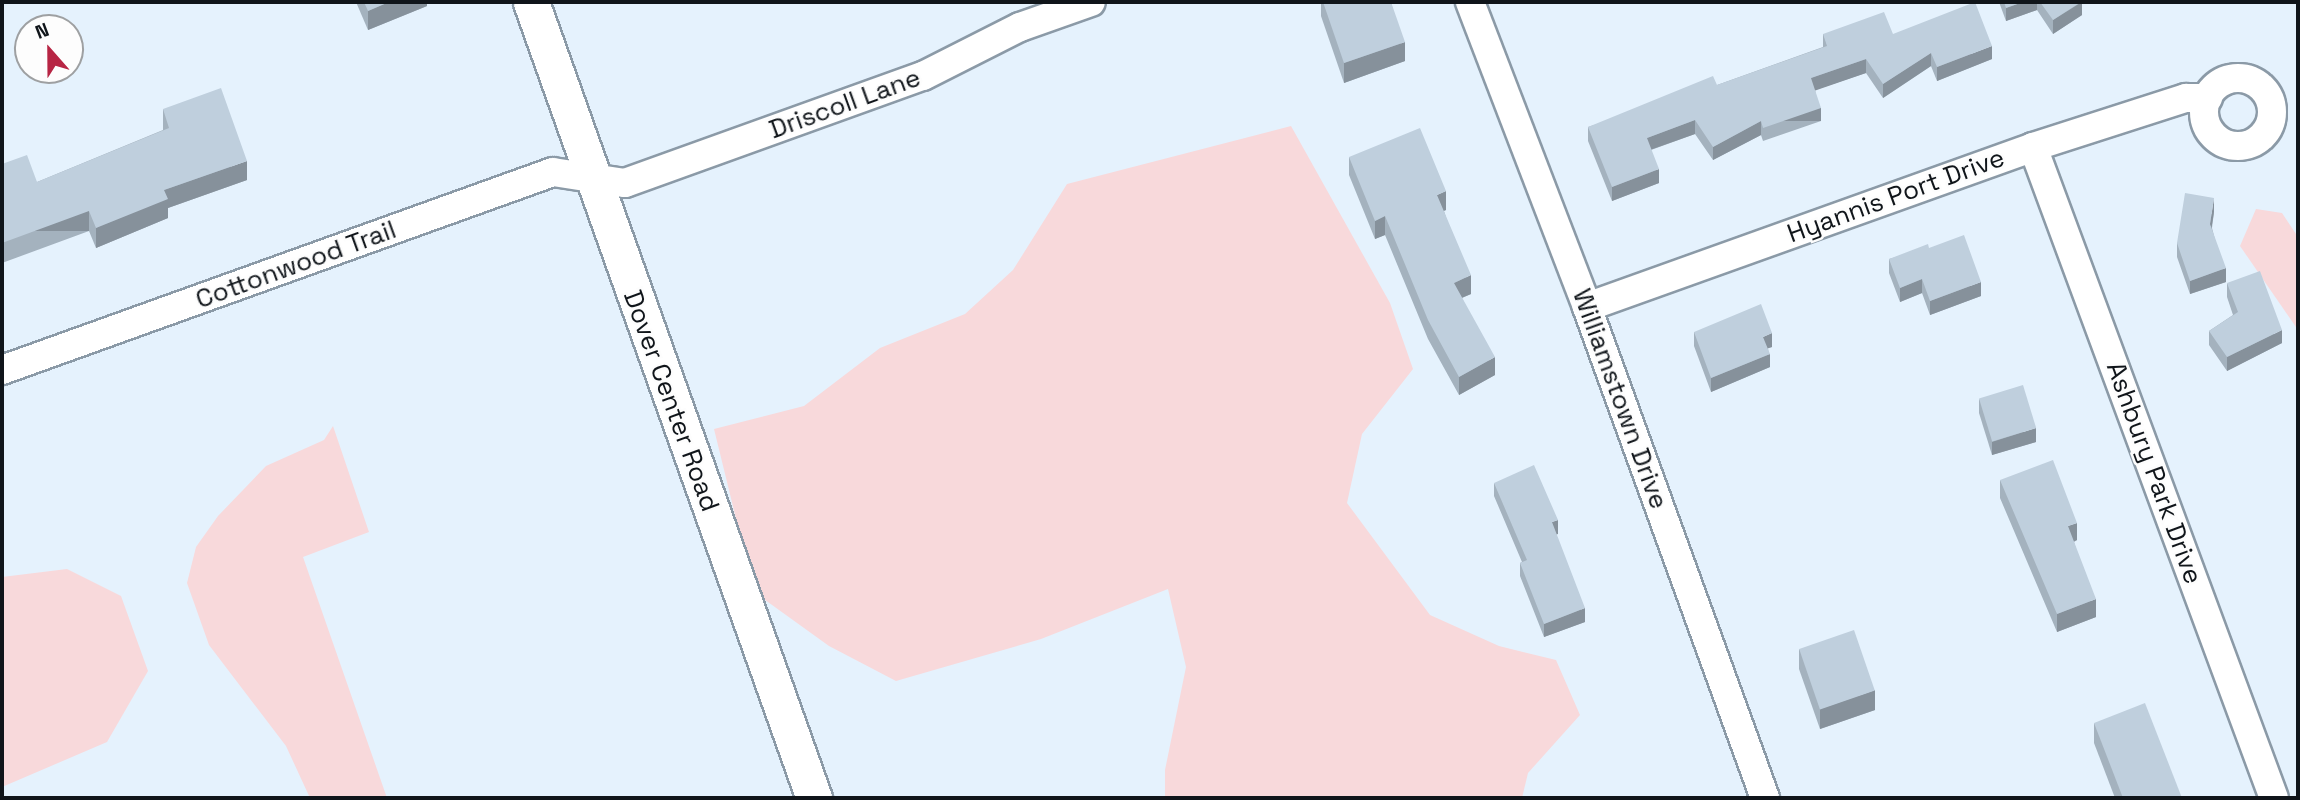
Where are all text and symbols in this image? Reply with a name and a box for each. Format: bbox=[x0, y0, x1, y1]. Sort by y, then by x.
north arrow bbox=[14, 14, 84, 84]
text: N bbox=[32, 17, 52, 45]
street label: Driscoll Lane bbox=[765, 62, 925, 146]
street label: Hyannis Port Drive bbox=[1783, 142, 2009, 250]
street label: Cottonwood Trail bbox=[191, 214, 401, 316]
street label: Williamstown Drive bbox=[1566, 285, 1674, 513]
street label: Dover Center Road bbox=[616, 286, 726, 516]
street label: Ashbury Park Drive bbox=[2099, 358, 2209, 588]

